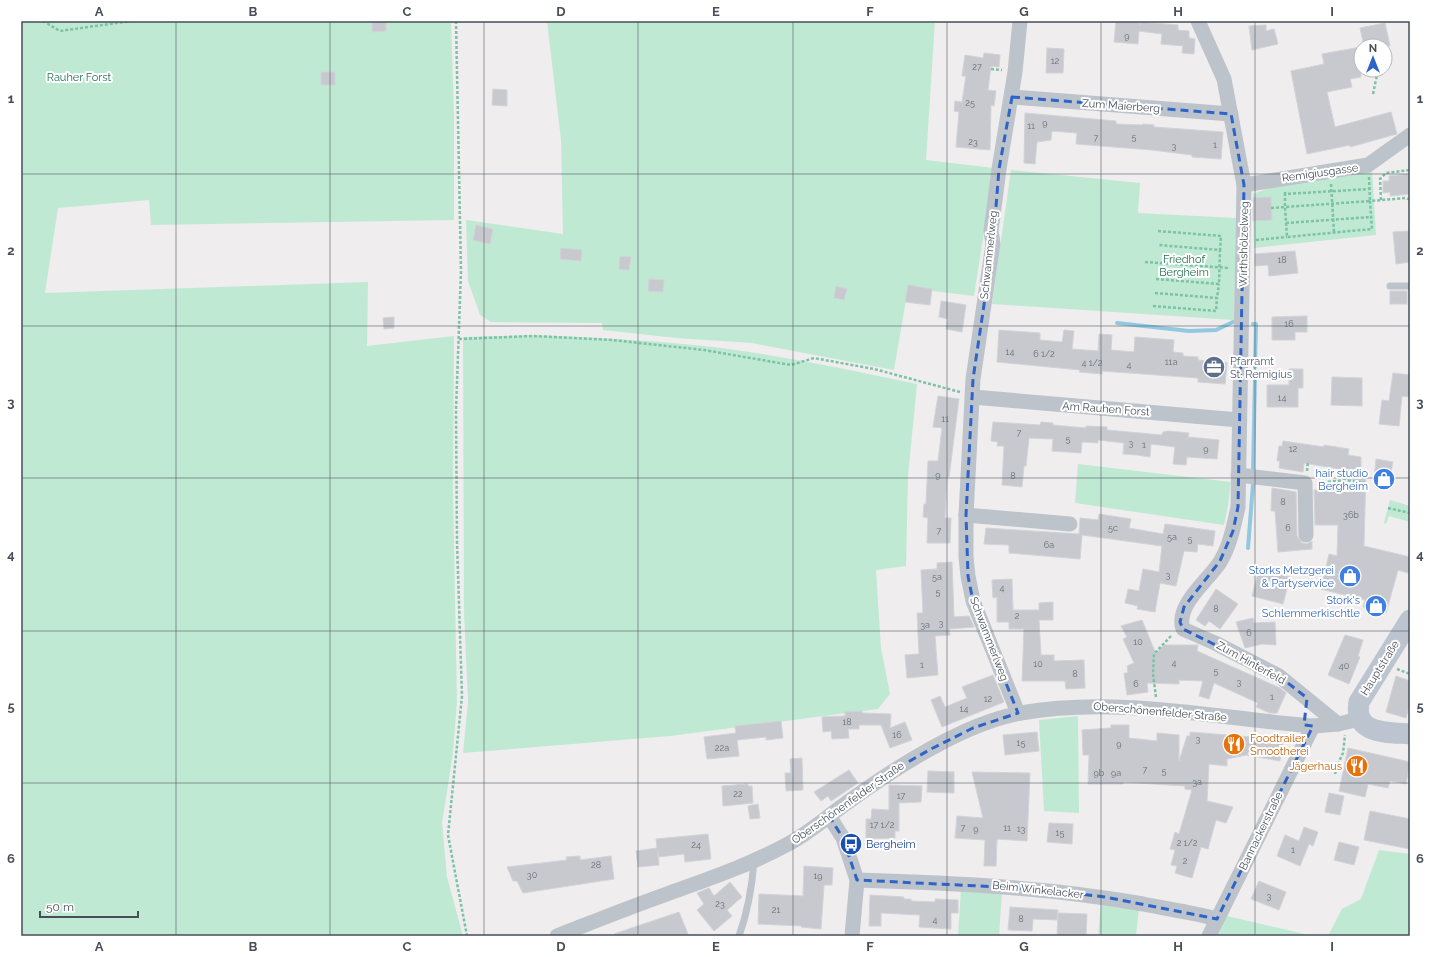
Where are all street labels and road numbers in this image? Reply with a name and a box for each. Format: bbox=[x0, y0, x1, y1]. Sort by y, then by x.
street label: Zum Maierberg bbox=[1082, 97, 1160, 115]
street label: Remigiusgasse bbox=[1281, 161, 1360, 185]
street label: Wirthshölzelweg bbox=[1237, 201, 1251, 287]
street label: Schwammerlweg bbox=[978, 210, 1000, 300]
street label: Am Rauhen Forst bbox=[1062, 399, 1150, 419]
street label: Schwammerlweg bbox=[967, 595, 1011, 683]
street label: Hauptstraße bbox=[1358, 638, 1402, 698]
street label: Zum Hinterfeld bbox=[1214, 639, 1288, 687]
street label: Oberschönenfelder Straße bbox=[1093, 700, 1228, 724]
street label: Oberschönenfelder Straße bbox=[789, 759, 907, 847]
street label: Bannackerstraße bbox=[1236, 789, 1286, 872]
street label: Beim Winkelacker bbox=[992, 879, 1085, 901]

